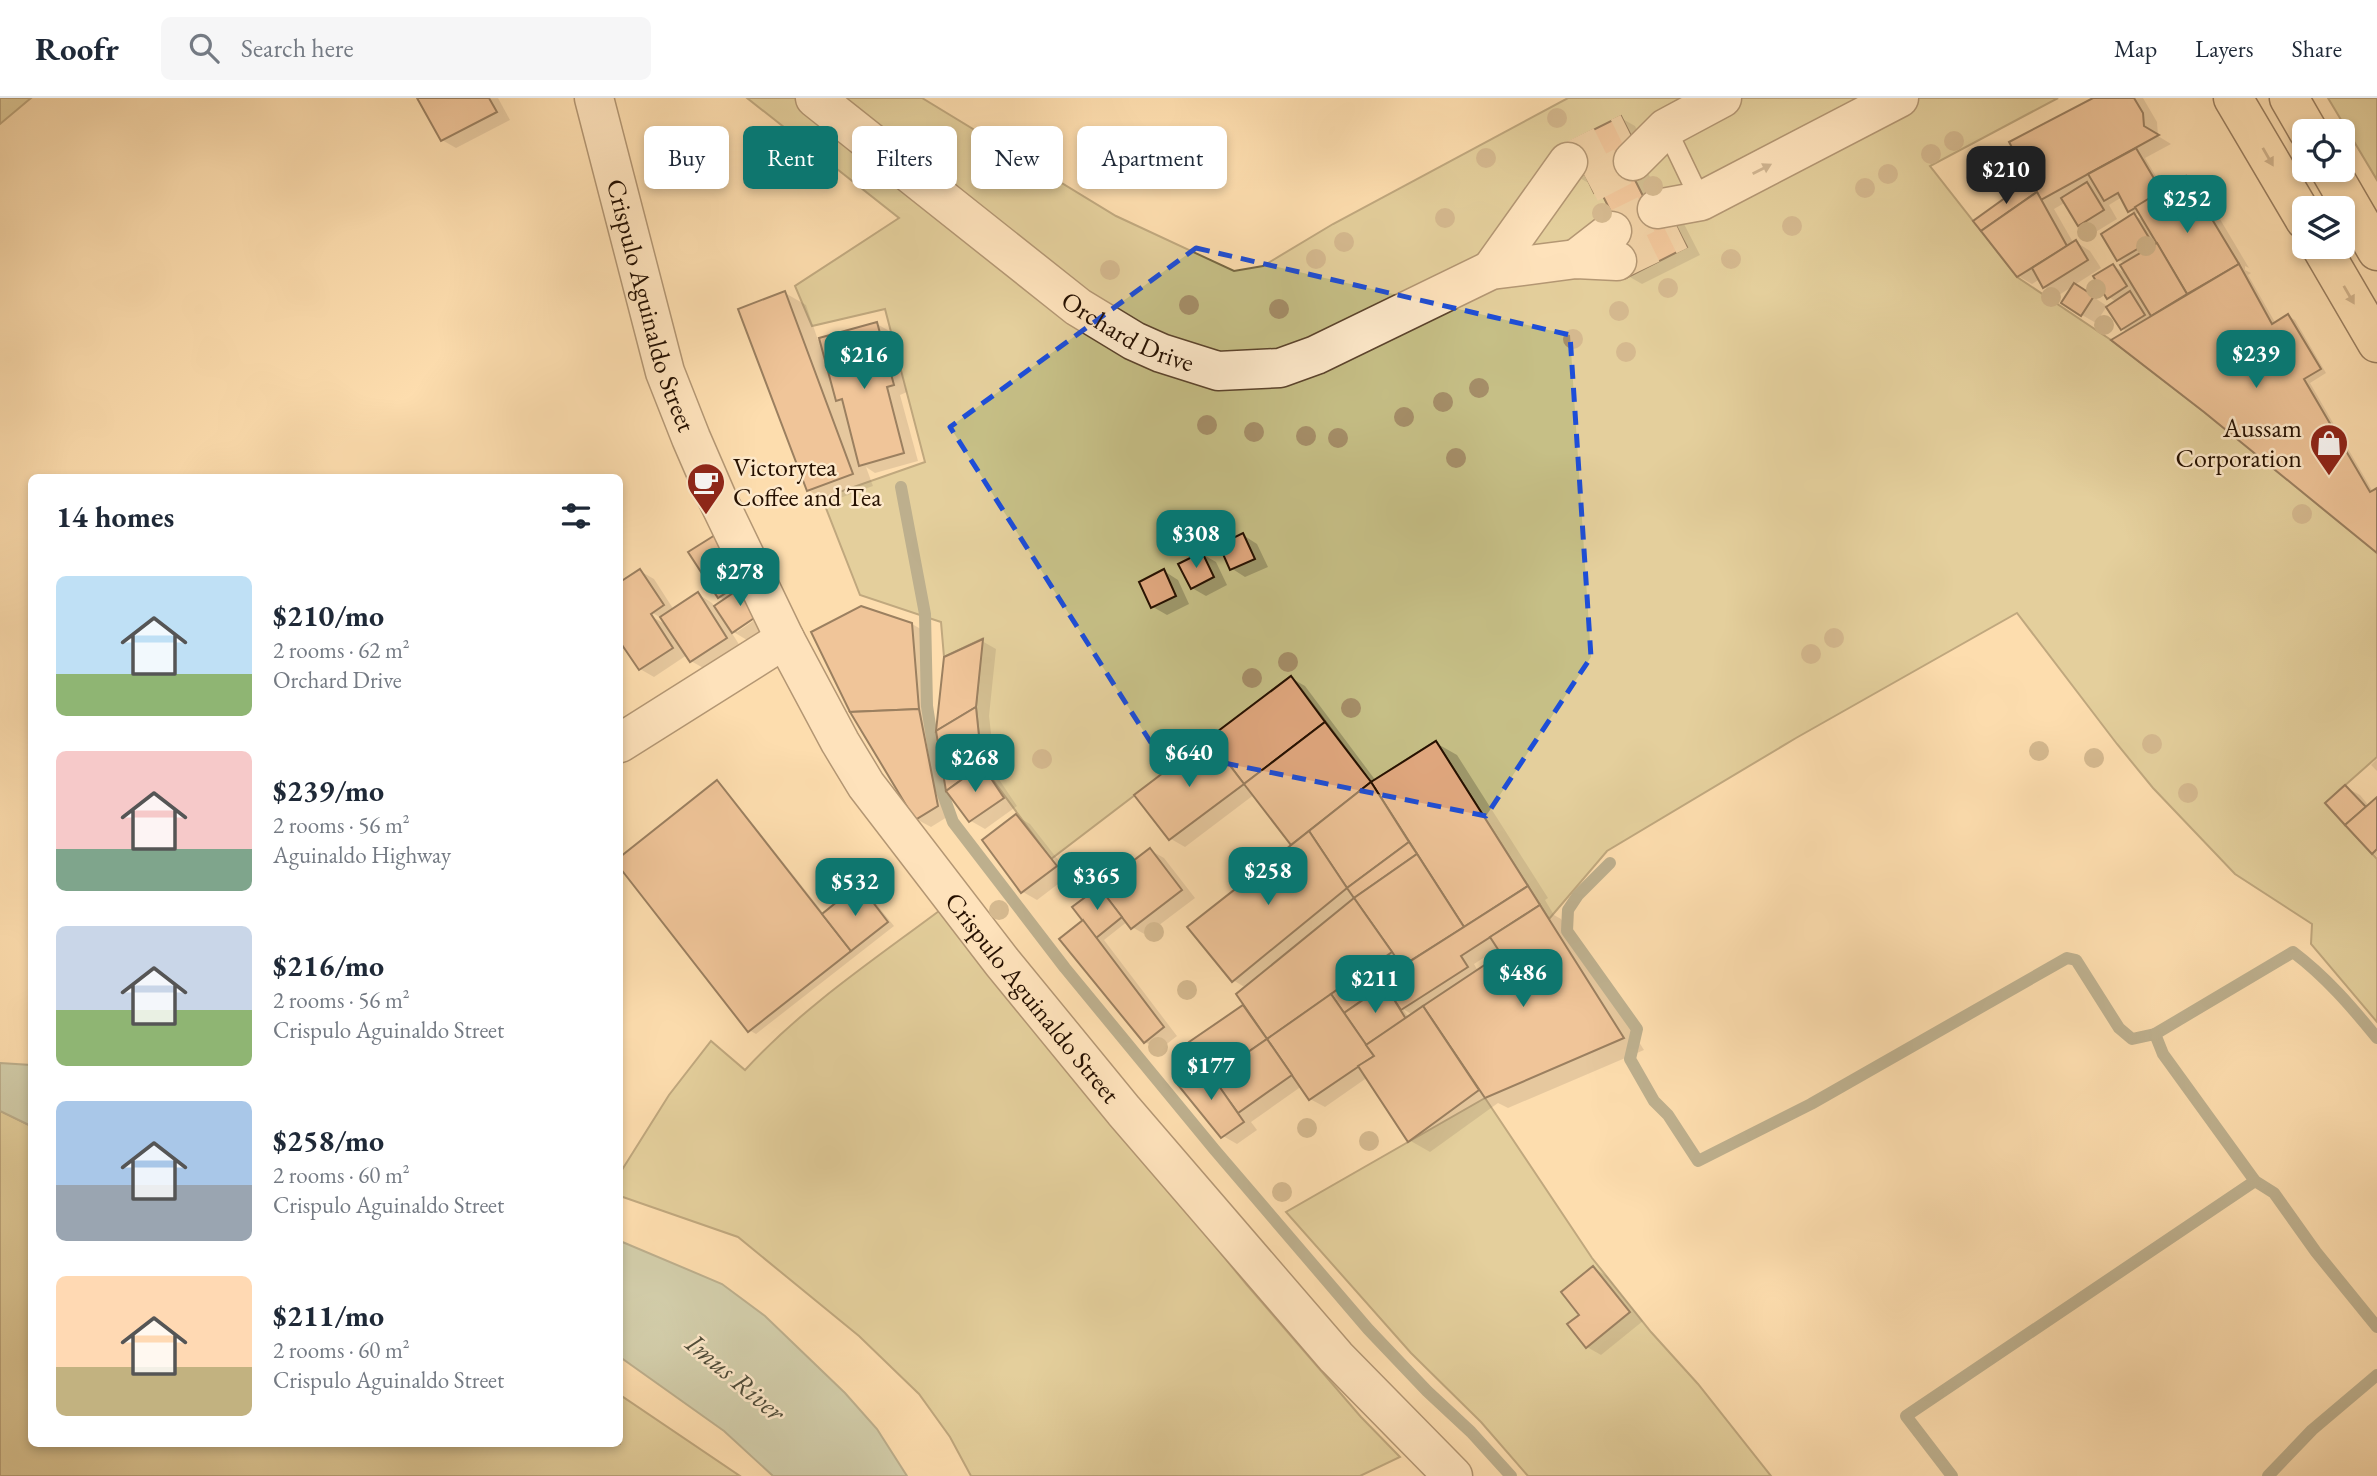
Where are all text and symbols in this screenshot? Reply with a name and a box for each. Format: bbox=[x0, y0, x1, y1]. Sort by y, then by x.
search box bbox=[161, 17, 651, 80]
text: Roofr bbox=[35, 27, 119, 70]
icon: search bbox=[185, 29, 223, 67]
text: Search here bbox=[241, 31, 354, 65]
text: Map bbox=[2114, 33, 2157, 64]
text: Layers bbox=[2195, 33, 2254, 64]
text: Share bbox=[2292, 33, 2342, 64]
map controls bbox=[2292, 119, 2355, 259]
button: locate bbox=[2292, 119, 2355, 182]
chip: Buy bbox=[644, 126, 729, 189]
chip: Rent bbox=[743, 126, 838, 189]
chip: Filters bbox=[852, 126, 957, 189]
chip: New bbox=[971, 126, 1063, 189]
chip: Apartment bbox=[1077, 126, 1227, 189]
pin: $210 bbox=[1965, 146, 2047, 206]
one-way arrow bbox=[2261, 147, 2274, 166]
text: $210 bbox=[1982, 154, 2030, 184]
one-way arrow bbox=[1752, 164, 1772, 175]
street label: Crispulo Aguinaldo Street bbox=[599, 175, 704, 437]
pin: $252 bbox=[2146, 176, 2228, 235]
text: $252 bbox=[2163, 183, 2211, 213]
button: layers bbox=[2292, 196, 2355, 259]
street label: Orchard Drive bbox=[1054, 283, 1198, 379]
one-way arrow bbox=[2343, 285, 2355, 304]
pin: $239 bbox=[2215, 330, 2297, 390]
pin: $216 bbox=[823, 331, 905, 391]
text: $239 bbox=[2232, 338, 2280, 368]
text: $216 bbox=[840, 339, 888, 369]
place label: Aussam Corporation bbox=[2175, 411, 2302, 475]
shop icon: Aussam Corporation bbox=[2308, 422, 2350, 477]
place label: Victorytea Coffee and Tea bbox=[733, 450, 882, 514]
cafe icon: Victorytea Coffee and Tea bbox=[685, 461, 727, 516]
text: 14 homes bbox=[56, 497, 174, 536]
icon: filters bbox=[557, 497, 595, 535]
pin: $308 bbox=[1155, 510, 1237, 570]
text: $308 bbox=[1172, 518, 1220, 548]
pin: $278 bbox=[699, 548, 781, 608]
text: $278 bbox=[716, 556, 764, 586]
text: $210/mo bbox=[273, 596, 384, 635]
icon: home bbox=[112, 604, 196, 688]
text: 2 rooms · 62 m² bbox=[273, 635, 410, 665]
text: Orchard Drive bbox=[273, 665, 402, 695]
pin: $640 bbox=[1148, 730, 1230, 789]
pin: $268 bbox=[934, 734, 1016, 794]
text: $640 bbox=[1165, 737, 1213, 767]
text: $268 bbox=[951, 742, 999, 772]
text: $239/mo bbox=[273, 771, 384, 810]
icon: home bbox=[112, 779, 196, 863]
text: 2 rooms · 56 m² bbox=[273, 810, 410, 840]
text: Aguinaldo Highway bbox=[273, 840, 451, 870]
pin: $258 bbox=[1227, 848, 1309, 907]
pin: $365 bbox=[1056, 852, 1138, 912]
text: $258 bbox=[1244, 855, 1292, 885]
pin: $532 bbox=[814, 858, 896, 918]
text: $365 bbox=[1073, 860, 1121, 890]
text: $532 bbox=[831, 866, 879, 896]
street label: Crispulo Aguinaldo Street bbox=[937, 885, 1128, 1110]
text: $216/mo bbox=[273, 946, 384, 985]
pin: $486 bbox=[1482, 950, 1564, 1009]
icon: home bbox=[112, 954, 196, 1038]
pin: $211 bbox=[1334, 956, 1416, 1015]
text: $486 bbox=[1499, 957, 1547, 987]
text: $211 bbox=[1351, 963, 1399, 993]
text: 2 rooms · 56 m² bbox=[273, 985, 410, 1015]
text: Crispulo Aguinaldo Street bbox=[273, 1015, 504, 1045]
pin: $177 bbox=[1170, 1042, 1252, 1102]
text: $177 bbox=[1187, 1050, 1235, 1080]
text: $258/mo bbox=[273, 1121, 384, 1160]
icon: home bbox=[112, 1129, 196, 1213]
text: 2 rooms · 60 m² bbox=[273, 1160, 410, 1190]
text: Crispulo Aguinaldo Street bbox=[273, 1190, 504, 1220]
text: $211/mo bbox=[273, 1296, 384, 1335]
icon: home bbox=[112, 1304, 196, 1388]
water label: Imus River bbox=[678, 1324, 794, 1430]
text: 2 rooms · 60 m² bbox=[273, 1335, 410, 1365]
text: Crispulo Aguinaldo Street bbox=[273, 1365, 504, 1395]

